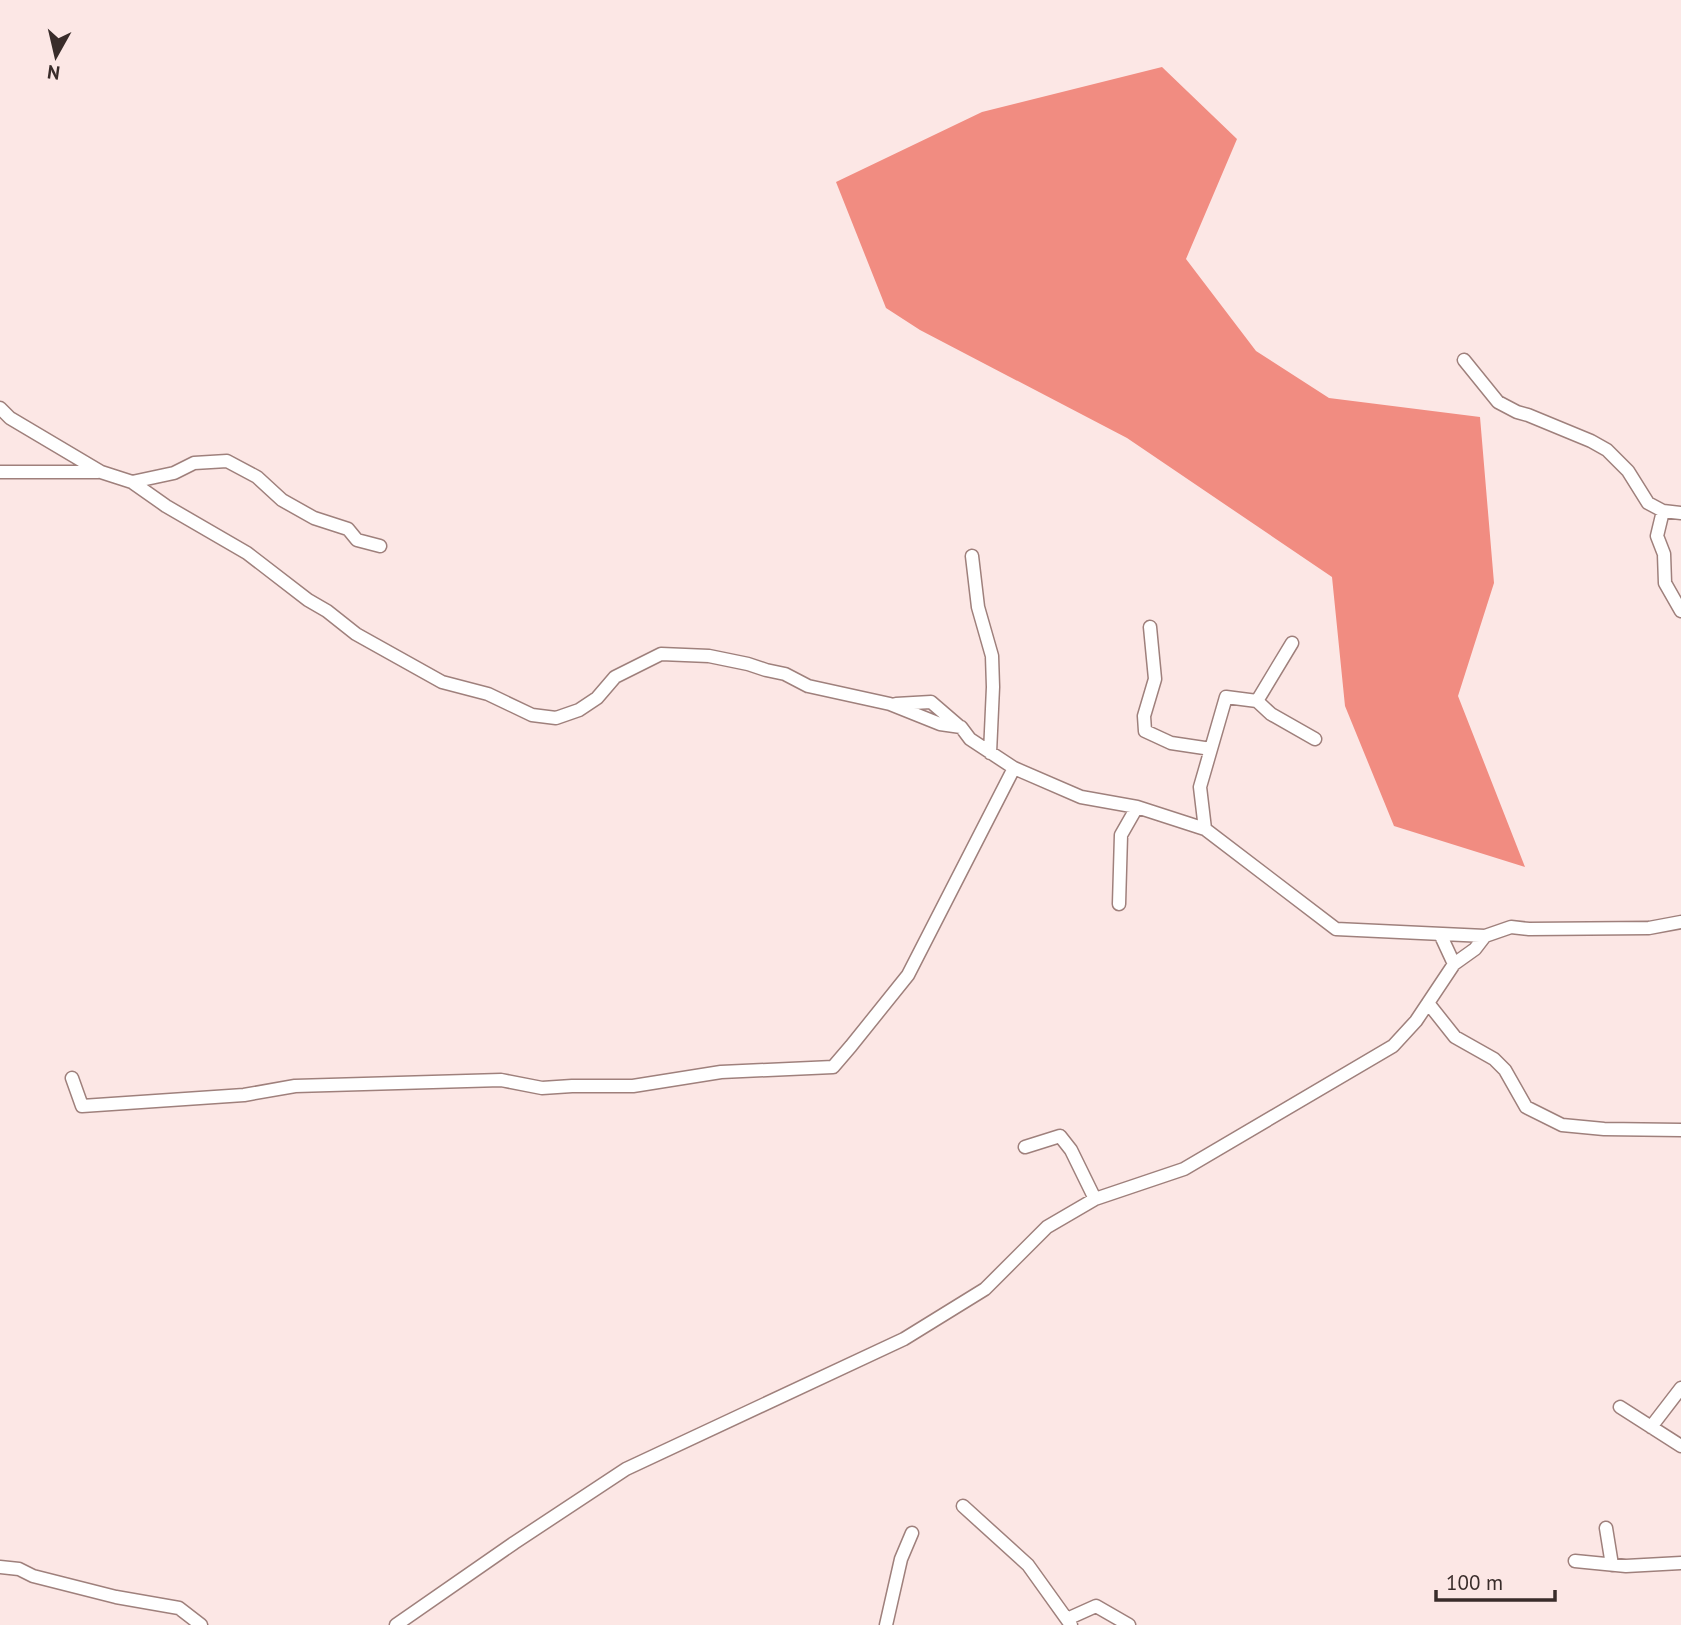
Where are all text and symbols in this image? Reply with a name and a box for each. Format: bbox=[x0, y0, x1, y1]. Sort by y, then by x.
north arrow bbox=[21, 21, 91, 91]
text: N bbox=[46, 60, 61, 86]
scale bar bbox=[1436, 1558, 1555, 1602]
text: 100 m bbox=[1446, 1569, 1503, 1596]

